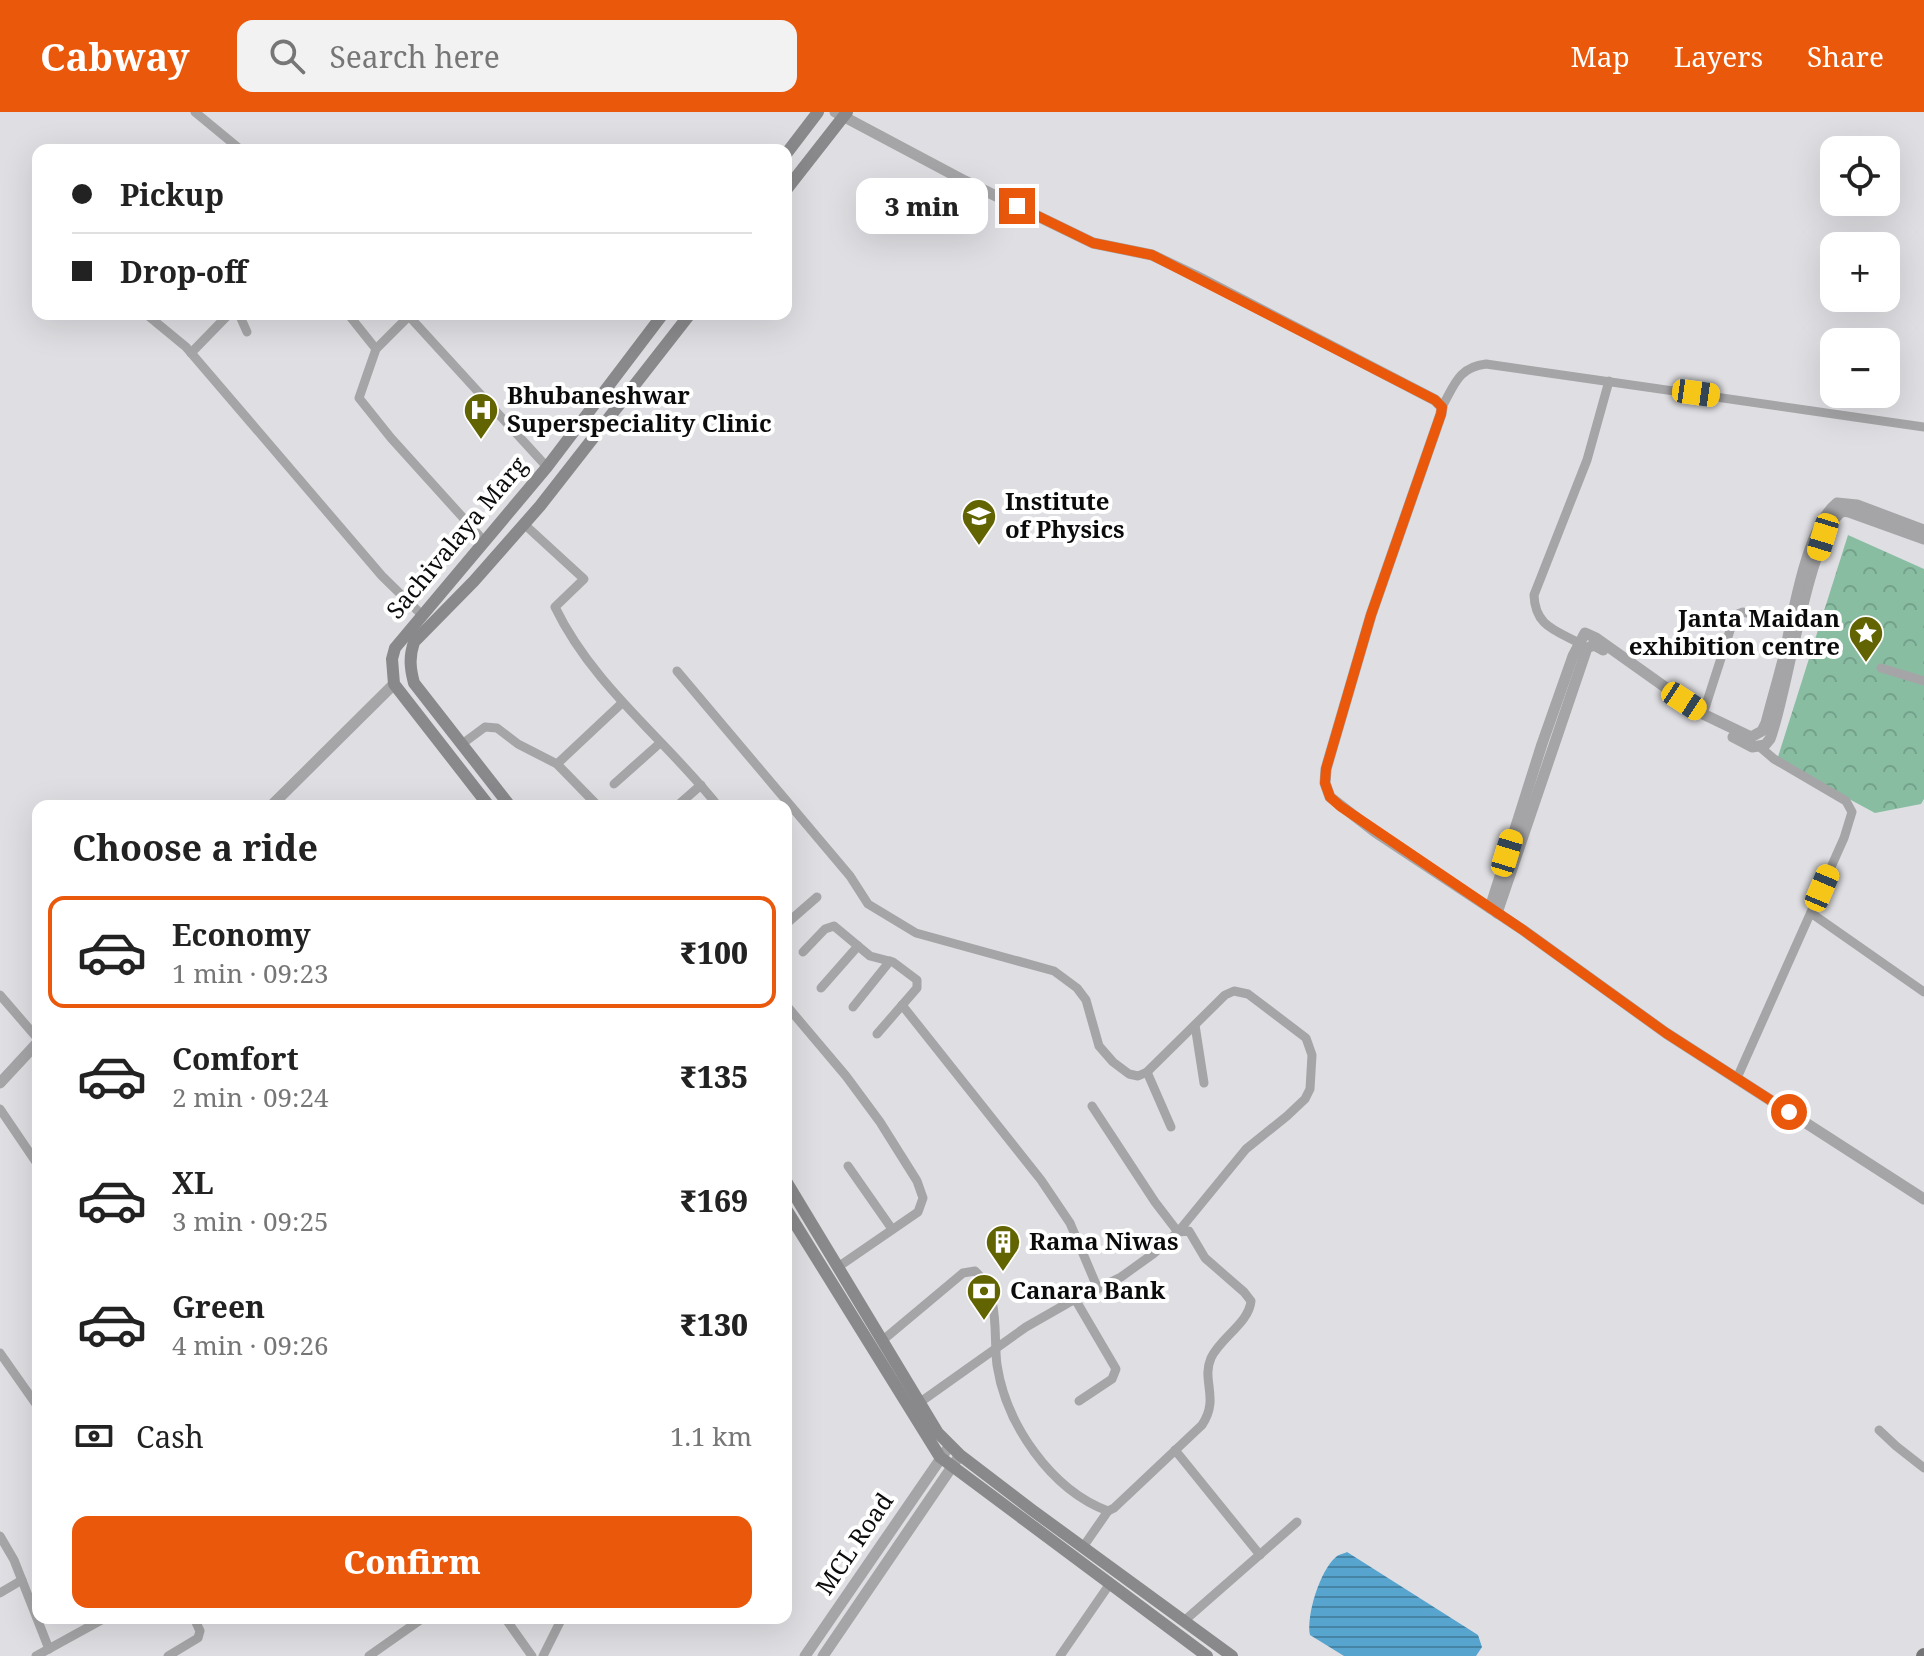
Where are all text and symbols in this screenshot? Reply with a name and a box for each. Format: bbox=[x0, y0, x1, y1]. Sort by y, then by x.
search box bbox=[237, 20, 797, 92]
text: Cabway bbox=[40, 30, 189, 82]
icon: search bbox=[265, 34, 309, 78]
text: Search here bbox=[329, 36, 500, 77]
text: Map bbox=[1571, 37, 1630, 75]
text: Layers bbox=[1674, 37, 1763, 75]
text: Share bbox=[1807, 37, 1884, 75]
map controls bbox=[1820, 136, 1900, 408]
button: locate bbox=[1820, 136, 1900, 216]
text: Pickup bbox=[120, 174, 224, 215]
callout: 3 min bbox=[857, 178, 989, 234]
text: 3 min bbox=[885, 188, 959, 224]
route end bbox=[999, 188, 1035, 224]
button: + bbox=[1820, 232, 1900, 312]
text: Drop-off bbox=[120, 251, 247, 292]
button: − bbox=[1820, 328, 1900, 408]
place label: Bhubaneshwar Superspeciality Clinic bbox=[507, 378, 772, 439]
car bbox=[1671, 378, 1721, 408]
hospital icon: Bhubaneshwar Superspeciality Clinic bbox=[462, 391, 500, 441]
street label: Sachivalaya Marg bbox=[378, 449, 534, 625]
place label: Institute of Physics bbox=[1005, 484, 1125, 545]
school or university icon: Institute of Physics bbox=[960, 497, 998, 547]
car bbox=[1805, 511, 1841, 563]
place label: Janta Maidan exhibition centre bbox=[1629, 601, 1840, 662]
place icon: Janta Maidan exhibition centre bbox=[1847, 614, 1885, 664]
car bbox=[1657, 678, 1711, 724]
text: Choose a ride bbox=[72, 823, 318, 872]
car bbox=[1489, 827, 1525, 879]
car bbox=[1802, 861, 1842, 915]
text: Economy bbox=[172, 914, 311, 955]
icon: car bbox=[76, 916, 148, 988]
text: ₹100 bbox=[680, 932, 748, 973]
text: 1 min · 09:23 bbox=[172, 955, 329, 991]
text: Comfort bbox=[172, 1038, 299, 1079]
icon: car bbox=[76, 1040, 148, 1112]
text: ₹135 bbox=[680, 1056, 748, 1097]
text: 2 min · 09:24 bbox=[172, 1079, 329, 1115]
route start bbox=[1771, 1094, 1807, 1130]
text: XL bbox=[172, 1162, 214, 1203]
icon: car bbox=[76, 1164, 148, 1236]
text: ₹169 bbox=[680, 1180, 748, 1221]
text: 3 min · 09:25 bbox=[172, 1203, 329, 1239]
building icon: Rama Niwas bbox=[984, 1223, 1022, 1273]
place label: Rama Niwas bbox=[1029, 1224, 1179, 1257]
bank icon: Canara Bank bbox=[965, 1272, 1003, 1322]
place label: Canara Bank bbox=[1010, 1273, 1166, 1306]
text: Green bbox=[172, 1286, 265, 1327]
icon: car bbox=[76, 1288, 148, 1360]
text: ₹130 bbox=[680, 1304, 748, 1345]
text: 4 min · 09:26 bbox=[172, 1327, 329, 1363]
icon: cash bbox=[72, 1414, 116, 1458]
text: Cash bbox=[136, 1416, 204, 1457]
text: 1.1 km bbox=[670, 1418, 752, 1454]
street label: MCL Road bbox=[808, 1486, 900, 1601]
button: Confirm bbox=[72, 1516, 752, 1608]

